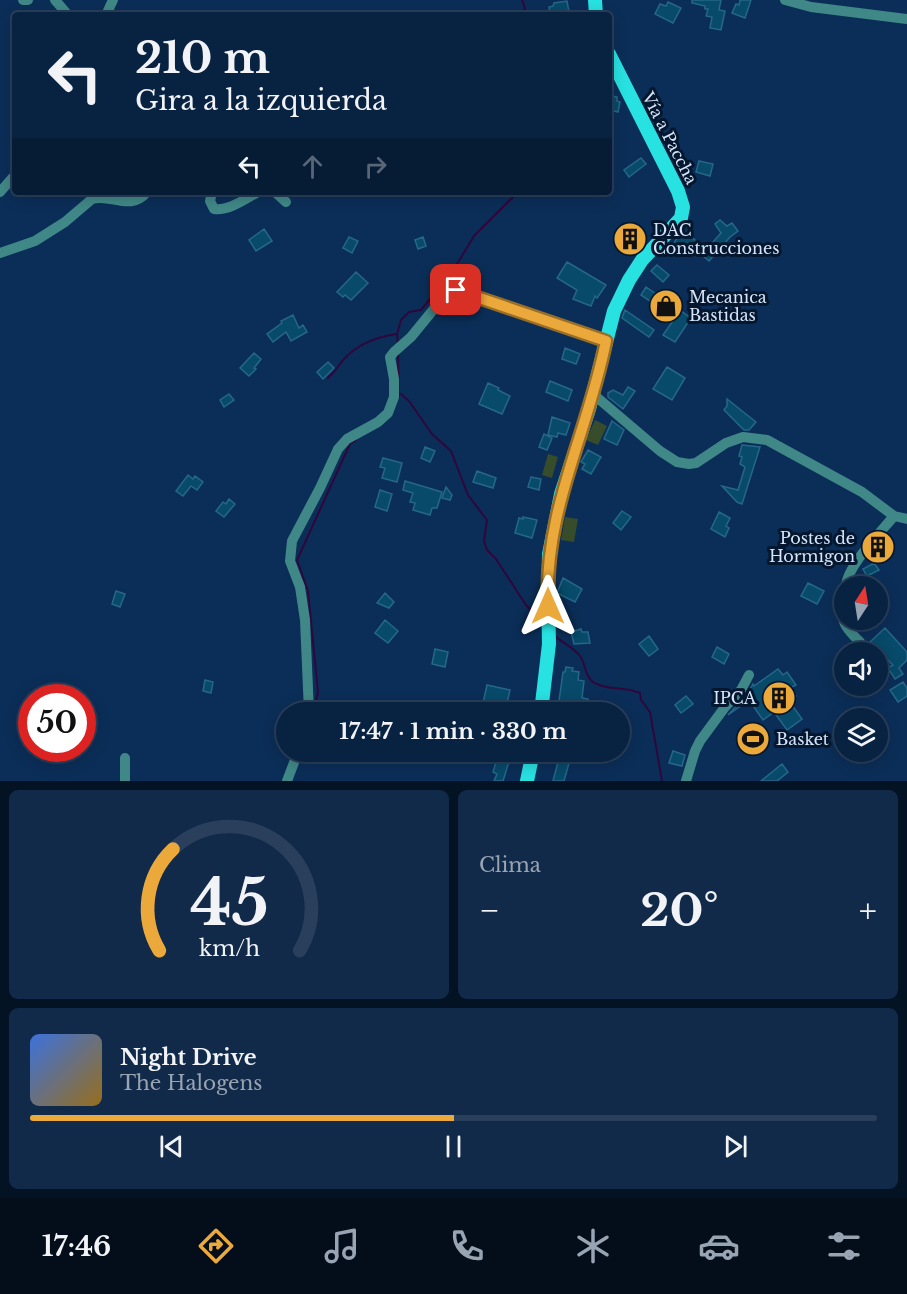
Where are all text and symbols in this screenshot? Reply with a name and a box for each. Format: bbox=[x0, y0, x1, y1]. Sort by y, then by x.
text: 210 m bbox=[135, 32, 270, 84]
icon: left bbox=[36, 36, 114, 114]
text: Gira a la izquierda bbox=[135, 84, 387, 117]
street label: Vía a Paccha bbox=[638, 88, 702, 188]
icon: left bbox=[233, 150, 266, 183]
icon: ahead bbox=[296, 150, 329, 183]
icon: right bbox=[359, 150, 392, 183]
place label: DAC Construcciones bbox=[653, 220, 780, 258]
building icon: DAC Construcciones bbox=[612, 221, 648, 257]
pin bbox=[430, 264, 481, 315]
icon: arrive bbox=[439, 273, 472, 306]
place label: Mecanica Bastidas bbox=[689, 287, 767, 325]
shop icon: Mecanica Bastidas bbox=[648, 288, 684, 324]
place label: Postes de Hormigon bbox=[769, 528, 855, 566]
building icon: Postes de Hormigon bbox=[860, 529, 896, 565]
position arrow bbox=[516, 574, 580, 638]
north arrow bbox=[834, 576, 888, 630]
map controls bbox=[834, 576, 888, 762]
button: sound bbox=[834, 642, 888, 696]
building icon: IPCA bbox=[761, 680, 797, 716]
speed limit sign: 50 bbox=[18, 684, 96, 762]
place label: IPCA bbox=[713, 688, 757, 708]
button: layers bbox=[834, 708, 888, 762]
text: 17:47 · 1 min · 330 m bbox=[339, 718, 567, 745]
sports icon: Basket bbox=[735, 721, 771, 757]
place label: Basket bbox=[776, 729, 829, 749]
text: Clima bbox=[479, 853, 541, 877]
text: 45 bbox=[190, 864, 268, 942]
text: 20° bbox=[640, 882, 719, 938]
text: − bbox=[479, 890, 500, 931]
text: + bbox=[859, 890, 877, 931]
text: km/h bbox=[199, 936, 260, 963]
text: Night Drive bbox=[120, 1044, 257, 1071]
text: The Halogens bbox=[120, 1071, 262, 1095]
icon: previous bbox=[155, 1130, 188, 1163]
icon: pause bbox=[437, 1130, 470, 1163]
icon: next bbox=[719, 1130, 752, 1163]
icon: directions bbox=[195, 1225, 237, 1267]
icon: music bbox=[321, 1225, 363, 1267]
icon: phone bbox=[446, 1225, 488, 1267]
icon: climate bbox=[572, 1225, 614, 1267]
icon: car bbox=[698, 1225, 740, 1267]
icon: filters bbox=[823, 1225, 865, 1267]
text: 17:46 bbox=[42, 1230, 111, 1263]

